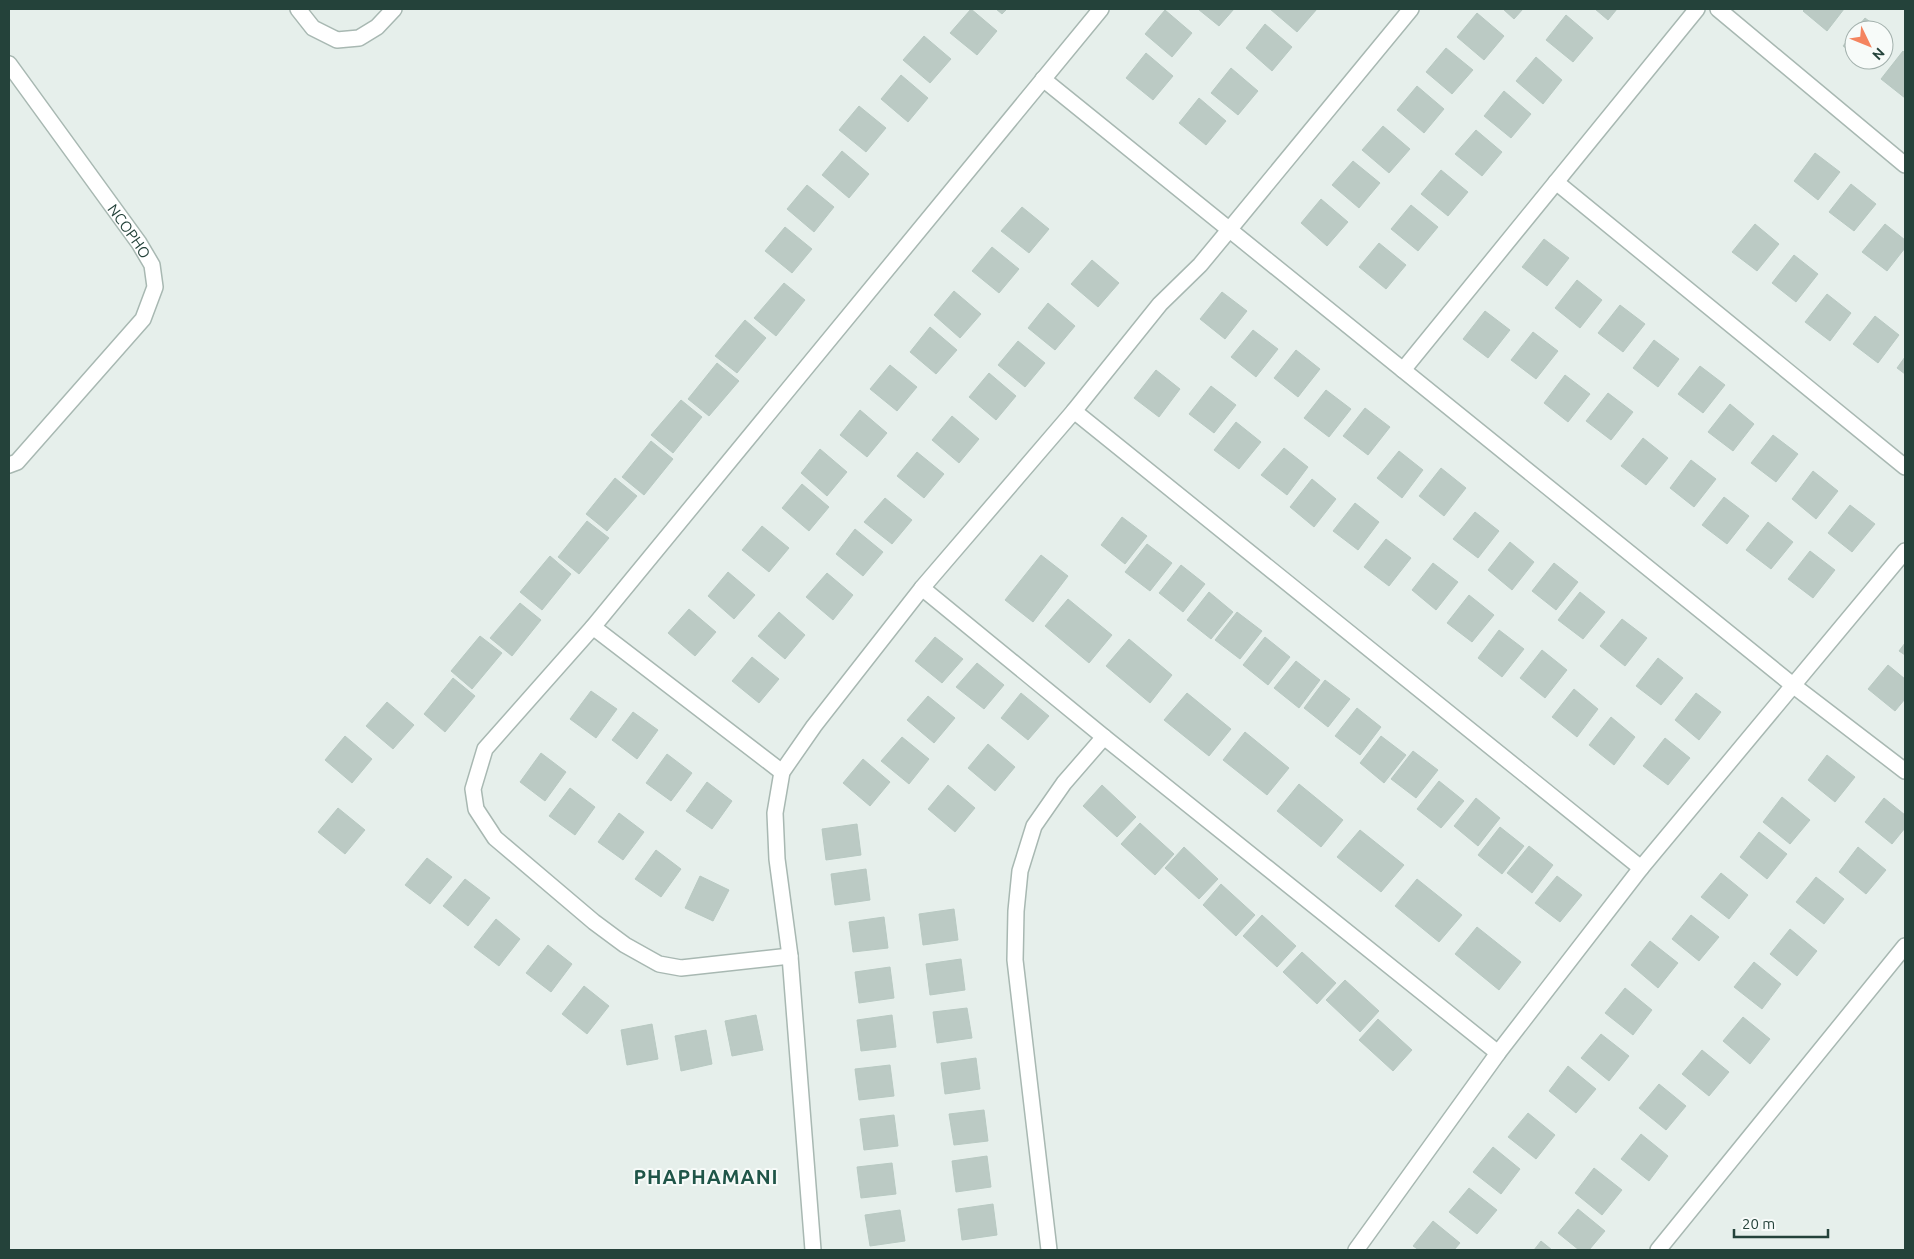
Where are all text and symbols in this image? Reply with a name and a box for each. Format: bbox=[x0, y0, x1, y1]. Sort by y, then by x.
north arrow bbox=[1844, 20, 1894, 70]
text: N bbox=[1869, 45, 1888, 63]
street label: NCOPHO bbox=[105, 200, 154, 261]
district label: PHAPHAMANI bbox=[633, 1165, 779, 1188]
scale bar bbox=[1734, 1206, 1828, 1238]
text: 20 m bbox=[1742, 1215, 1775, 1232]

